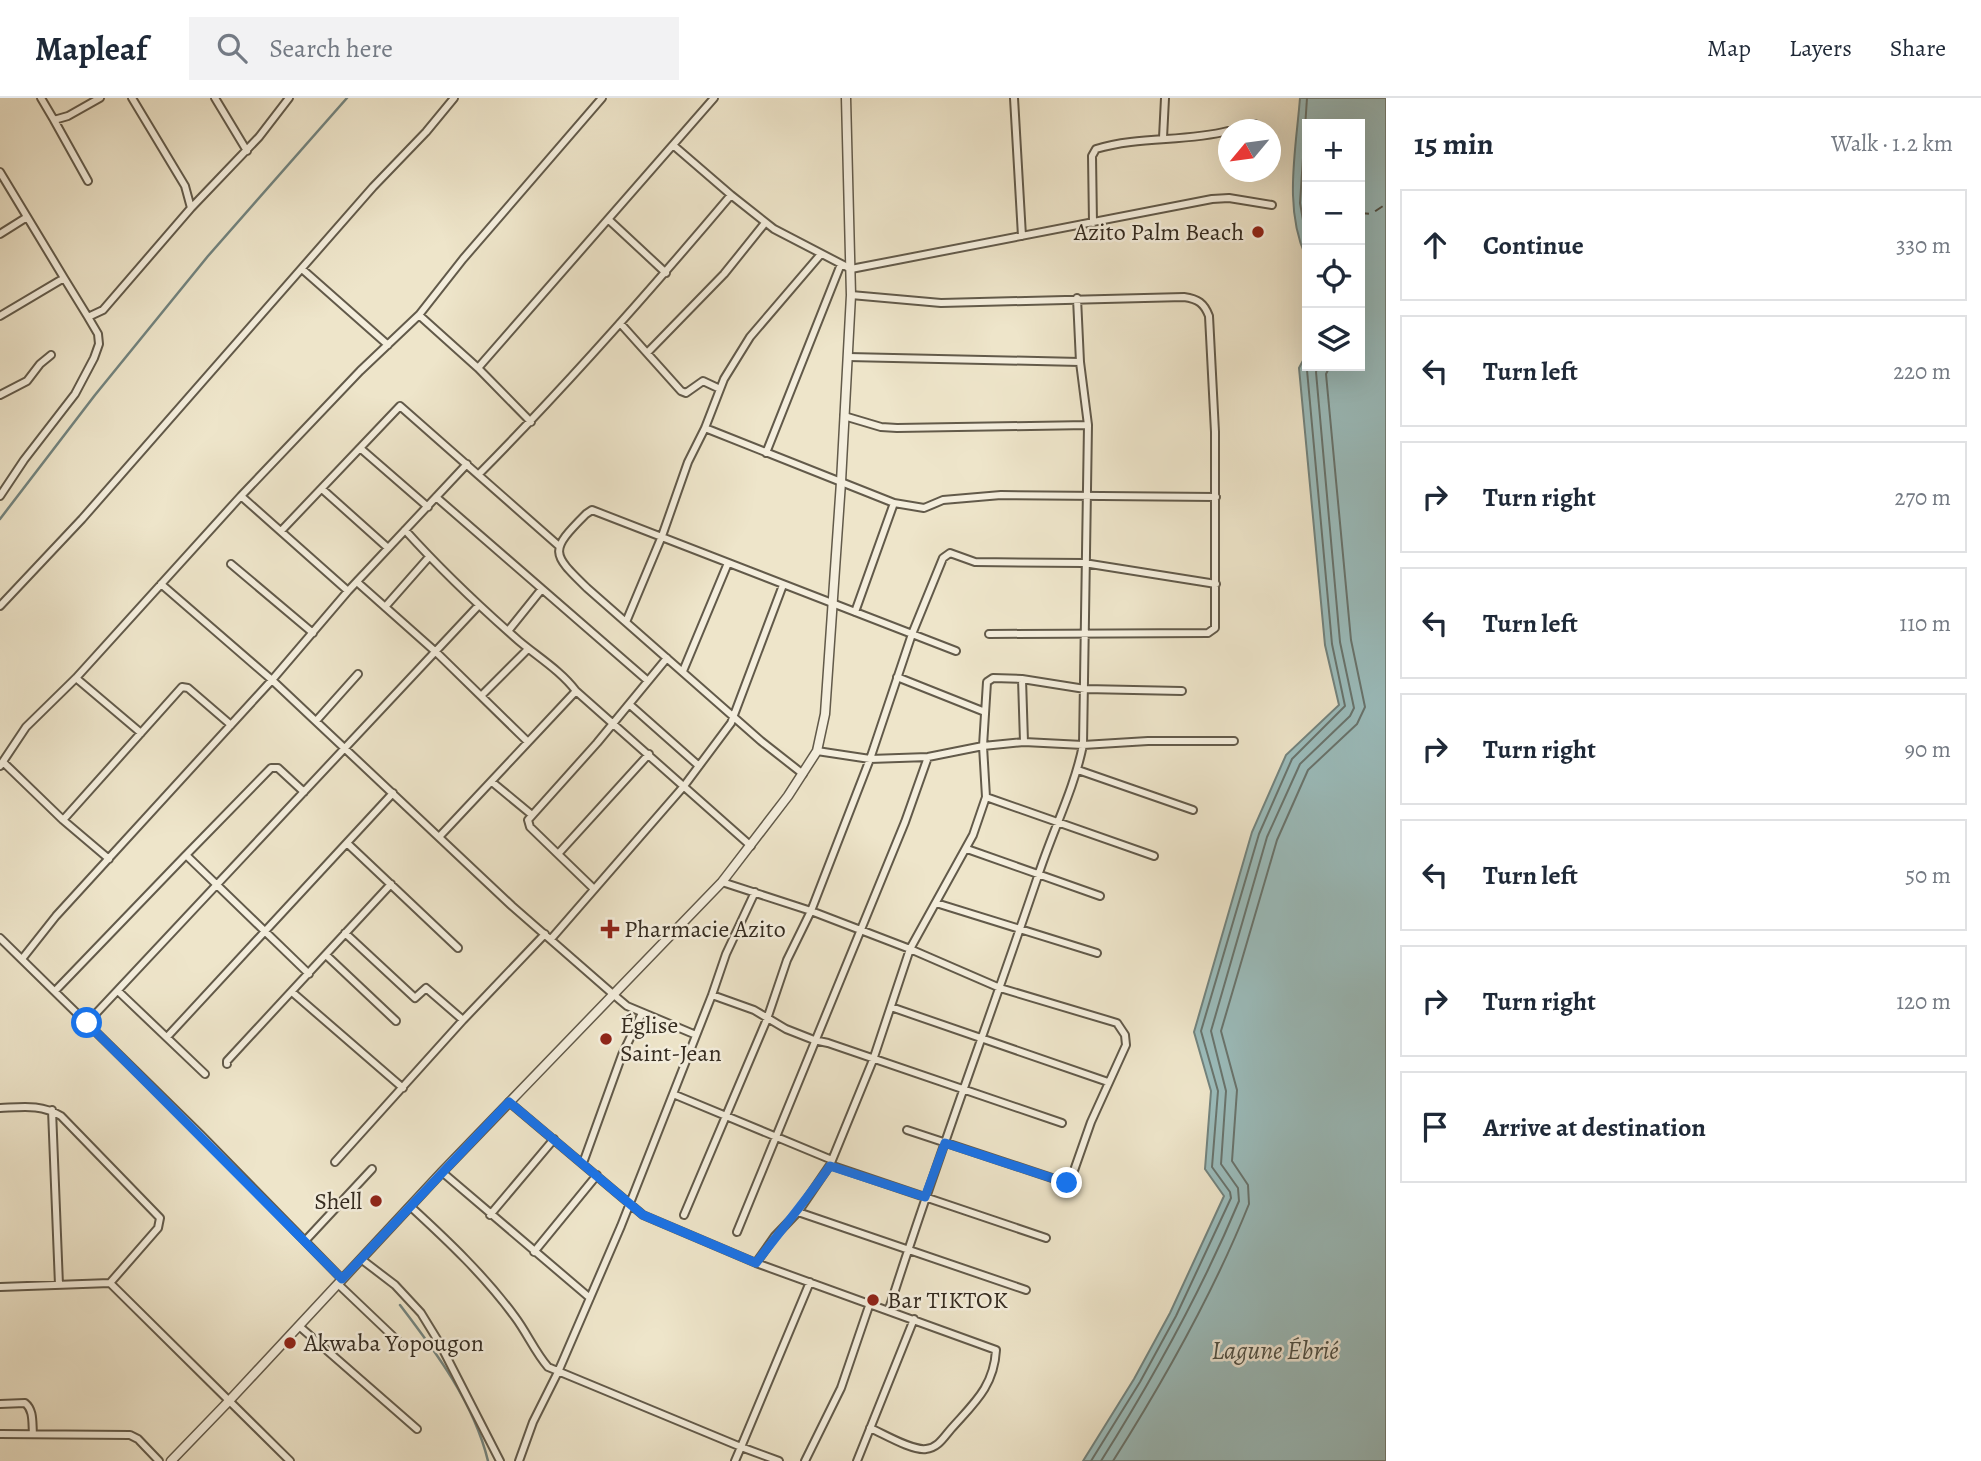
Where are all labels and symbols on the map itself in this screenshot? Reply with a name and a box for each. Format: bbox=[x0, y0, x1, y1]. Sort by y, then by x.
north arrow bbox=[1218, 119, 1281, 182]
place label: Azito Palm Beach bbox=[1073, 216, 1244, 248]
marker: Azito Palm Beach bbox=[1250, 224, 1266, 240]
place label: Pharmacie Azito bbox=[624, 913, 786, 945]
marker: Pharmacie Azito bbox=[602, 921, 618, 937]
route start bbox=[71, 1007, 102, 1038]
place label: Église Saint-Jean bbox=[620, 1009, 722, 1069]
marker: Église Saint-Jean bbox=[598, 1031, 614, 1047]
route end bbox=[1051, 1167, 1082, 1198]
place label: Shell bbox=[314, 1185, 362, 1217]
marker: Shell bbox=[368, 1193, 384, 1209]
place label: Bar TIKTOK bbox=[887, 1284, 1008, 1316]
marker: Bar TIKTOK bbox=[865, 1292, 881, 1308]
place label: Akwaba Yopougon bbox=[303, 1327, 484, 1359]
water label: Lagune Ébrié bbox=[1211, 1333, 1339, 1368]
marker: Akwaba Yopougon bbox=[282, 1335, 298, 1351]

